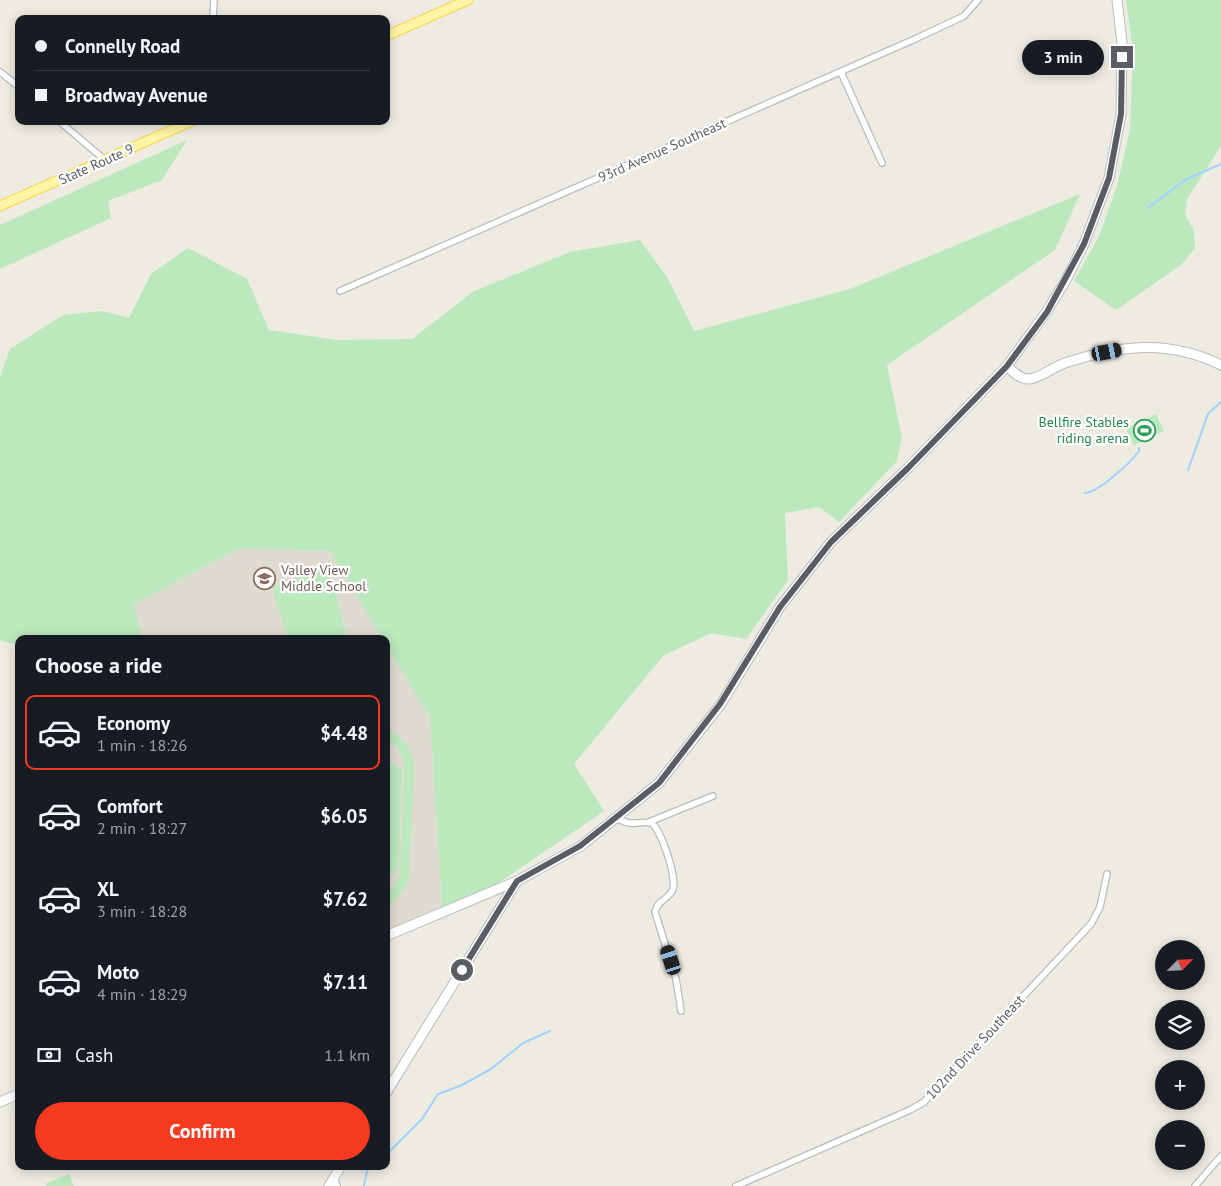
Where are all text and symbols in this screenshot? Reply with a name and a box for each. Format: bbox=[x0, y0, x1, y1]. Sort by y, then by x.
text: Connelly Road bbox=[65, 34, 180, 58]
callout: 3 min bbox=[1022, 40, 1104, 74]
route end bbox=[1111, 46, 1133, 68]
text: 3 min bbox=[1043, 47, 1083, 67]
text: Broadway Avenue bbox=[65, 83, 208, 107]
street label: 93rd Avenue Southeast bbox=[595, 114, 729, 186]
street label: State Route 9 bbox=[56, 139, 136, 189]
car bbox=[1090, 342, 1123, 362]
place label: Bellfire Stables riding arena bbox=[1039, 413, 1129, 447]
sports icon: Bellfire Stables riding arena bbox=[1133, 418, 1157, 442]
place label: Valley View Middle School bbox=[280, 561, 366, 595]
school or university icon: Valley View Middle School bbox=[253, 566, 277, 590]
text: Choose a ride bbox=[35, 651, 162, 679]
icon: car bbox=[37, 710, 82, 755]
text: Economy bbox=[97, 711, 170, 735]
text: $4.48 bbox=[320, 721, 368, 745]
text: 1 min · 18:26 bbox=[97, 735, 187, 755]
icon: car bbox=[37, 793, 82, 838]
text: Comfort bbox=[97, 794, 163, 818]
text: $6.05 bbox=[320, 804, 368, 828]
text: 2 min · 18:27 bbox=[97, 818, 187, 838]
icon: car bbox=[37, 876, 82, 921]
text: XL bbox=[97, 877, 119, 901]
text: $7.62 bbox=[322, 887, 368, 911]
text: 3 min · 18:28 bbox=[97, 901, 187, 921]
north arrow bbox=[1155, 940, 1205, 990]
map controls bbox=[1155, 940, 1205, 1170]
car bbox=[659, 943, 682, 977]
icon: car bbox=[37, 959, 82, 1004]
route start bbox=[451, 959, 473, 981]
text: Moto bbox=[97, 960, 139, 984]
text: $7.11 bbox=[322, 970, 368, 994]
text: 4 min · 18:29 bbox=[97, 984, 187, 1004]
street label: 102nd Drive Southeast bbox=[922, 991, 1028, 1103]
button: layers bbox=[1155, 1000, 1205, 1050]
icon: cash bbox=[35, 1041, 63, 1069]
text: Cash bbox=[75, 1043, 113, 1067]
text: 1.1 km bbox=[324, 1045, 370, 1065]
button: + bbox=[1155, 1060, 1205, 1110]
button: Confirm bbox=[35, 1102, 370, 1160]
button: − bbox=[1155, 1120, 1205, 1170]

